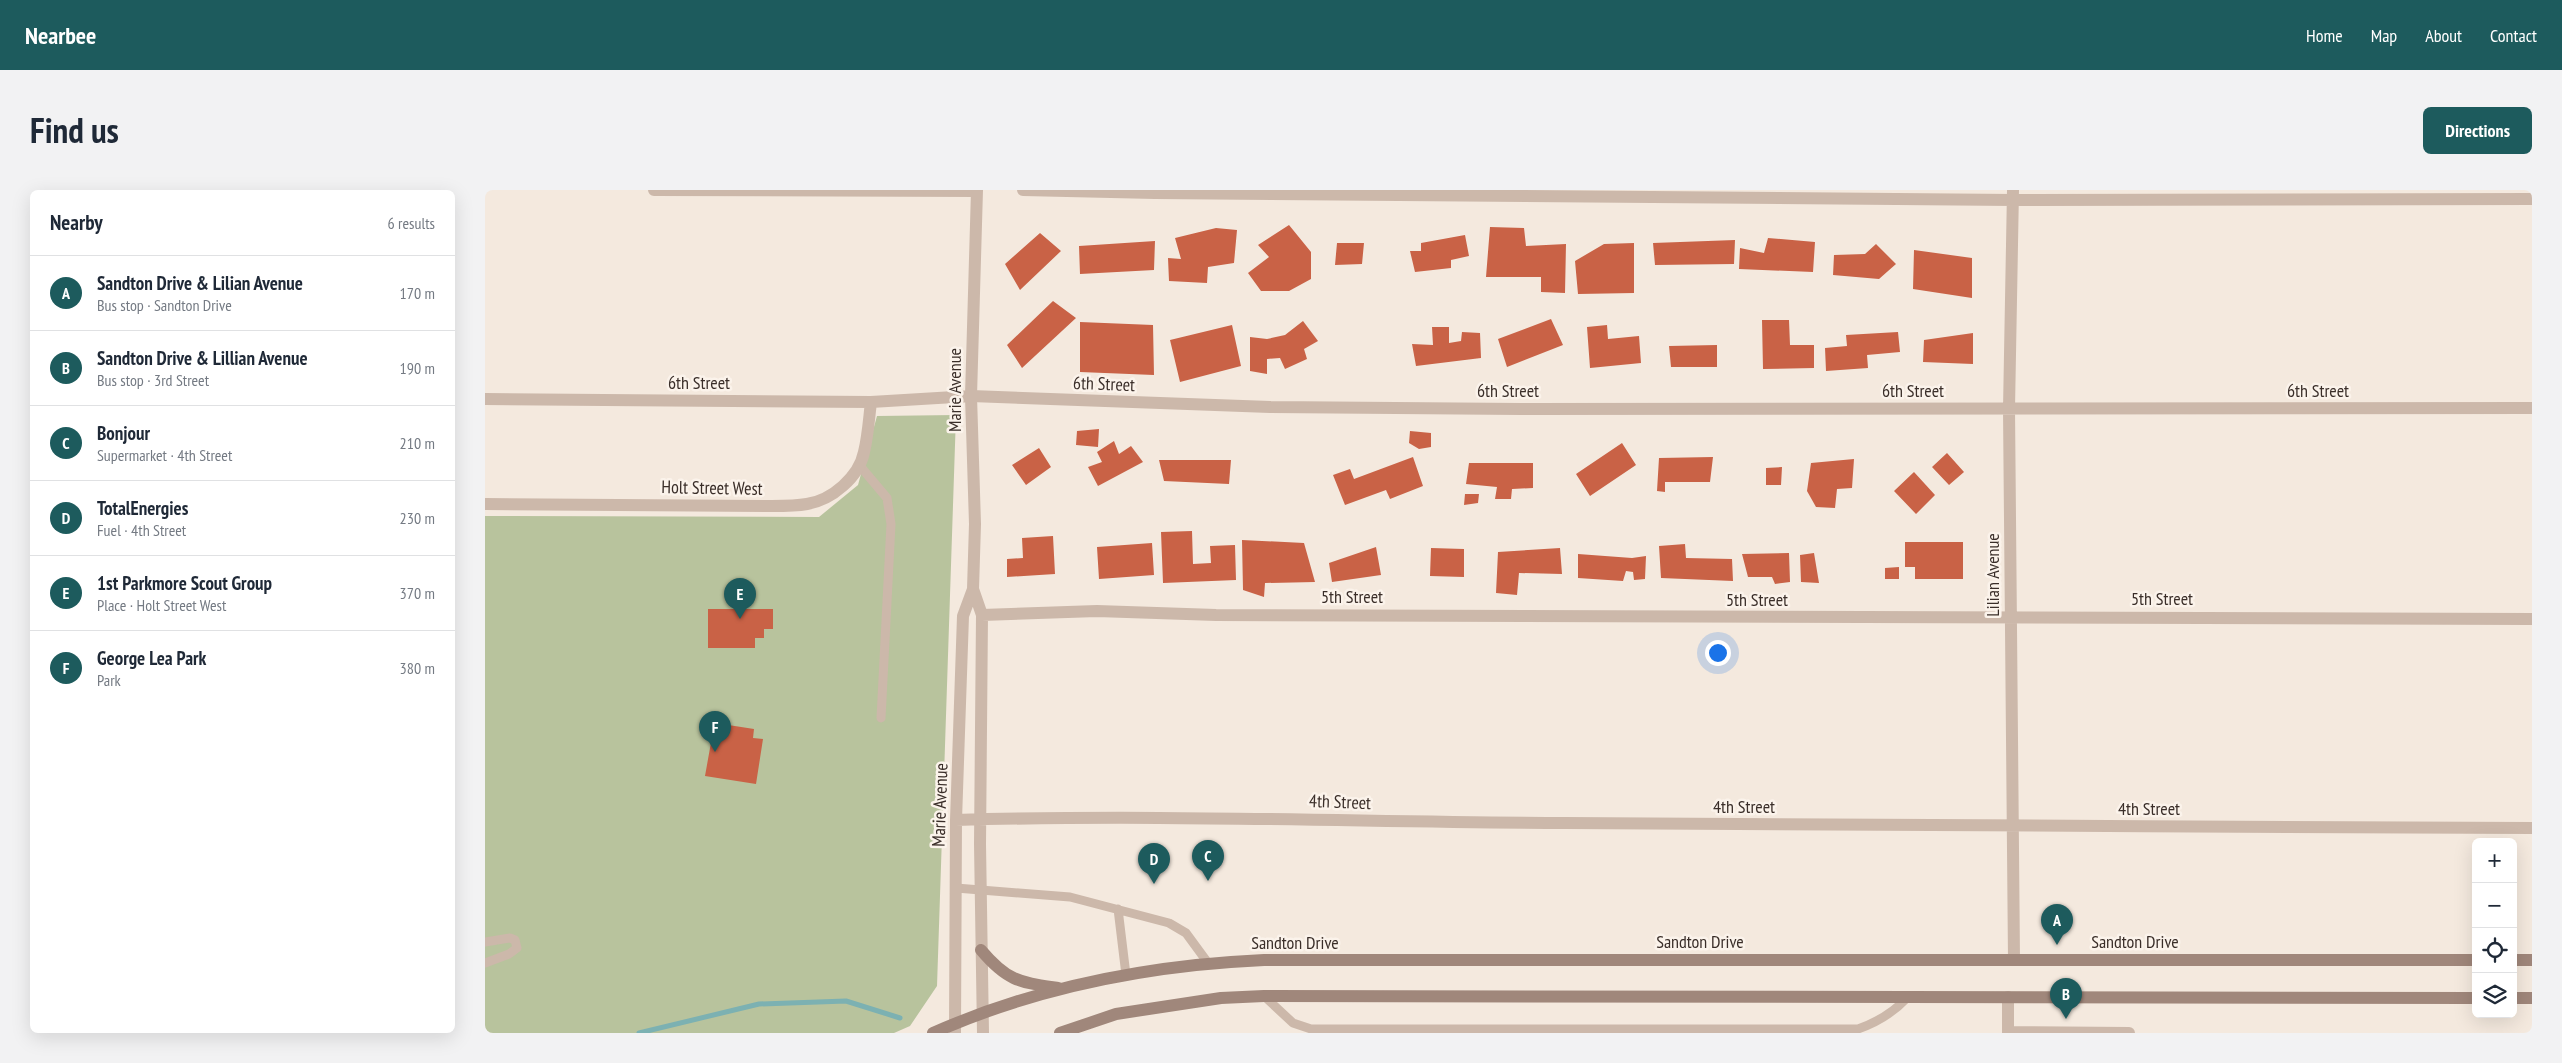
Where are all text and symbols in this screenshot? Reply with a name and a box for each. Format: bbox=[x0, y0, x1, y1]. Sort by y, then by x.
text: Nearbee bbox=[25, 20, 96, 51]
text: Home bbox=[2306, 24, 2343, 47]
text: Map bbox=[2371, 24, 2397, 47]
text: About bbox=[2425, 24, 2462, 47]
text: Contact bbox=[2490, 24, 2537, 47]
text: Find us bbox=[30, 107, 119, 153]
button: Directions bbox=[2423, 107, 2532, 154]
text: Nearby bbox=[50, 209, 103, 236]
text: 6 results bbox=[388, 213, 435, 233]
text: Sandton Drive & Lilian Avenue bbox=[97, 271, 303, 295]
text: A bbox=[62, 283, 70, 303]
text: 170 m bbox=[400, 283, 435, 303]
text: Bus stop · Sandton Drive bbox=[97, 295, 232, 315]
text: Sandton Drive & Lillian Avenue bbox=[97, 346, 308, 370]
street label: Marie Avenue bbox=[943, 348, 966, 432]
text: B bbox=[62, 358, 70, 378]
text: 190 m bbox=[400, 358, 435, 378]
text: Bus stop · 3rd Street bbox=[97, 370, 209, 390]
street label: 6th Street bbox=[668, 371, 730, 394]
street label: 6th Street bbox=[1073, 371, 1135, 396]
street label: 6th Street bbox=[1477, 379, 1539, 402]
street label: 6th Street bbox=[1882, 379, 1944, 402]
street label: 6th Street bbox=[2287, 379, 2349, 402]
text: Bonjour bbox=[97, 421, 150, 445]
text: C bbox=[62, 433, 70, 453]
text: 210 m bbox=[400, 433, 435, 453]
text: Supermarket · 4th Street bbox=[97, 445, 232, 465]
street label: Holt Street West bbox=[661, 475, 763, 500]
text: TotalEnergies bbox=[97, 496, 188, 520]
text: D bbox=[62, 508, 70, 528]
text: 230 m bbox=[400, 508, 435, 528]
text: Fuel · 4th Street bbox=[97, 520, 186, 540]
street label: Lilian Avenue bbox=[1981, 533, 2004, 617]
text: 1st Parkmore Scout Group bbox=[97, 571, 272, 595]
pin: E bbox=[724, 578, 756, 619]
text: E bbox=[63, 583, 69, 603]
text: 370 m bbox=[400, 583, 435, 603]
street label: 5th Street bbox=[1321, 585, 1383, 608]
street label: 5th Street bbox=[2131, 587, 2193, 610]
street label: 5th Street bbox=[1726, 588, 1788, 611]
text: Place · Holt Street West bbox=[97, 595, 226, 615]
your location bbox=[1705, 640, 1731, 666]
text: George Lea Park bbox=[97, 646, 206, 670]
text: F bbox=[63, 658, 69, 678]
text: 380 m bbox=[400, 658, 435, 678]
text: Park bbox=[97, 670, 121, 690]
pin: F bbox=[699, 711, 731, 752]
street label: Marie Avenue bbox=[927, 763, 952, 847]
street label: 4th Street bbox=[1309, 789, 1371, 814]
street label: 4th Street bbox=[1713, 795, 1775, 818]
street label: 4th Street bbox=[2118, 797, 2180, 820]
map controls bbox=[2472, 838, 2517, 1018]
button: + bbox=[2472, 838, 2517, 883]
pin: C bbox=[1192, 840, 1224, 881]
pin: D bbox=[1138, 843, 1170, 884]
button: − bbox=[2472, 883, 2517, 928]
pin: A bbox=[2041, 904, 2073, 945]
button: locate bbox=[2472, 928, 2517, 973]
street label: Sandton Drive bbox=[1656, 930, 1744, 953]
street label: Sandton Drive bbox=[2091, 930, 2179, 953]
street label: Sandton Drive bbox=[1251, 931, 1339, 954]
button: layers bbox=[2472, 973, 2517, 1018]
pin: B bbox=[2050, 978, 2082, 1019]

